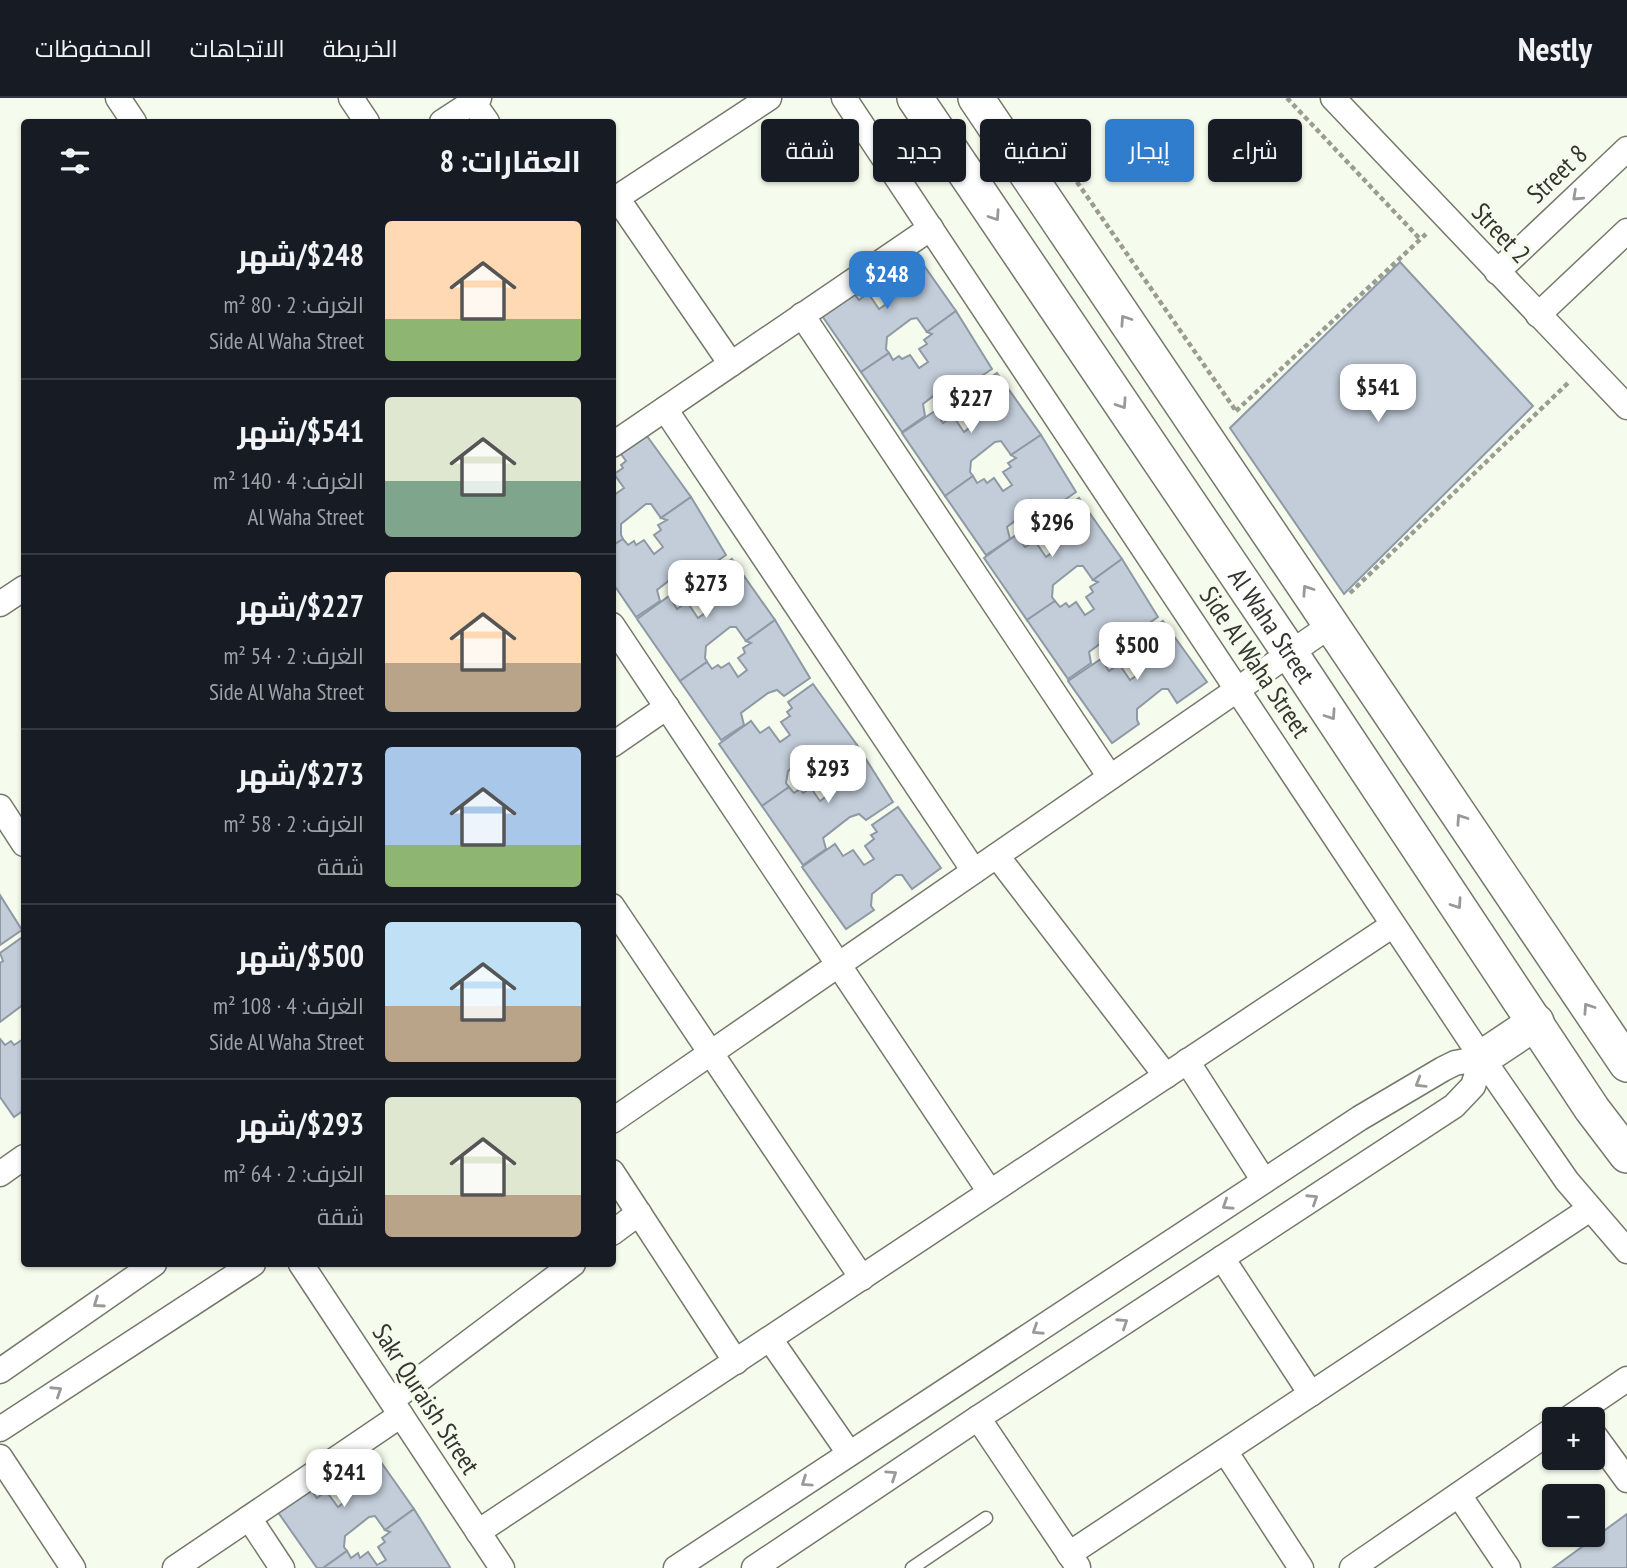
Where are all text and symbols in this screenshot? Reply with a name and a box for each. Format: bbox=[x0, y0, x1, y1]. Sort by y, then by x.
text: Nestly bbox=[1518, 27, 1592, 70]
text: المحفوظات bbox=[35, 33, 152, 64]
text: الاتجاهات bbox=[190, 33, 285, 64]
text: الخريطة bbox=[323, 33, 398, 64]
chip: شقة bbox=[761, 119, 859, 182]
chip: جديد bbox=[873, 119, 966, 182]
chip: تصفية bbox=[980, 119, 1091, 182]
chip: إيجار bbox=[1105, 119, 1194, 182]
chip: شراء bbox=[1208, 119, 1302, 182]
street label: Street 8 bbox=[1519, 137, 1594, 210]
text: العقارات: 8 bbox=[440, 141, 581, 180]
icon: filters bbox=[56, 142, 94, 180]
one-way arrow bbox=[1572, 187, 1585, 200]
street label: Street 2 bbox=[1465, 195, 1538, 270]
one-way arrow bbox=[986, 208, 999, 221]
text: $248/شهر bbox=[237, 235, 364, 274]
icon: home bbox=[441, 249, 525, 333]
pin: $248 bbox=[846, 252, 928, 311]
text: $248 bbox=[865, 259, 909, 288]
text: الغرف: 2 · 80 m² bbox=[223, 290, 364, 319]
one-way arrow bbox=[1121, 315, 1133, 328]
text: Side Al Waha Street bbox=[209, 326, 364, 355]
pin: $541 bbox=[1337, 364, 1419, 424]
text: $541 bbox=[1356, 372, 1400, 401]
pin: $227 bbox=[930, 376, 1012, 435]
text: $227 bbox=[949, 383, 993, 412]
one-way arrow bbox=[1114, 396, 1126, 409]
text: $541/شهر bbox=[237, 411, 364, 450]
icon: home bbox=[441, 425, 525, 509]
text: الغرف: 4 · 140 m² bbox=[213, 466, 364, 495]
pin: $296 bbox=[1011, 500, 1093, 559]
text: Al Waha Street bbox=[248, 502, 364, 531]
text: $296 bbox=[1030, 507, 1074, 536]
pin: $273 bbox=[665, 560, 747, 620]
street label: Al Waha Street bbox=[1221, 562, 1322, 689]
text: $273 bbox=[684, 568, 728, 597]
street label: Side Al Waha Street bbox=[1193, 580, 1318, 744]
one-way arrow bbox=[1303, 585, 1315, 598]
text: $227/شهر bbox=[237, 586, 364, 625]
icon: home bbox=[441, 600, 525, 684]
pin: $500 bbox=[1096, 622, 1178, 682]
text: $500 bbox=[1115, 630, 1159, 659]
text: الغرف: 2 · 54 m² bbox=[223, 641, 364, 670]
text: Side Al Waha Street bbox=[209, 677, 364, 706]
one-way arrow bbox=[1323, 707, 1335, 720]
pin: $293 bbox=[787, 746, 869, 805]
text: $293 bbox=[806, 753, 850, 782]
text: $273/شهر bbox=[237, 754, 364, 793]
icon: home bbox=[441, 775, 525, 859]
text: الغرف: 2 · 58 m² bbox=[223, 809, 364, 838]
one-way arrow bbox=[1457, 814, 1470, 827]
text: شقة bbox=[317, 852, 364, 881]
one-way arrow bbox=[1449, 896, 1461, 909]
text: $500/شهر bbox=[237, 936, 364, 975]
icon: home bbox=[441, 950, 525, 1034]
text: الغرف: 4 · 108 m² bbox=[213, 991, 364, 1020]
one-way arrow bbox=[1584, 1003, 1596, 1016]
text: Side Al Waha Street bbox=[209, 1027, 364, 1056]
one-way arrow bbox=[1414, 1075, 1427, 1088]
text: $293/شهر bbox=[237, 1104, 364, 1143]
icon: home bbox=[441, 1125, 525, 1209]
text: الغرف: 2 · 64 m² bbox=[223, 1159, 364, 1188]
one-way arrow bbox=[1305, 1194, 1318, 1207]
one-way arrow bbox=[1222, 1197, 1235, 1210]
text: شقة bbox=[317, 1202, 364, 1231]
one-way arrow bbox=[93, 1295, 106, 1307]
street label: Sakr Quraish Street bbox=[366, 1317, 487, 1480]
one-way arrow bbox=[1115, 1318, 1128, 1331]
one-way arrow bbox=[1032, 1321, 1045, 1334]
one-way arrow bbox=[49, 1387, 62, 1400]
map controls bbox=[1542, 1407, 1605, 1547]
button: + bbox=[1542, 1407, 1605, 1470]
pin: $241 bbox=[303, 1450, 385, 1509]
text: $241 bbox=[322, 1457, 366, 1486]
one-way arrow bbox=[884, 1471, 897, 1484]
one-way arrow bbox=[801, 1473, 814, 1486]
button: − bbox=[1542, 1484, 1605, 1547]

